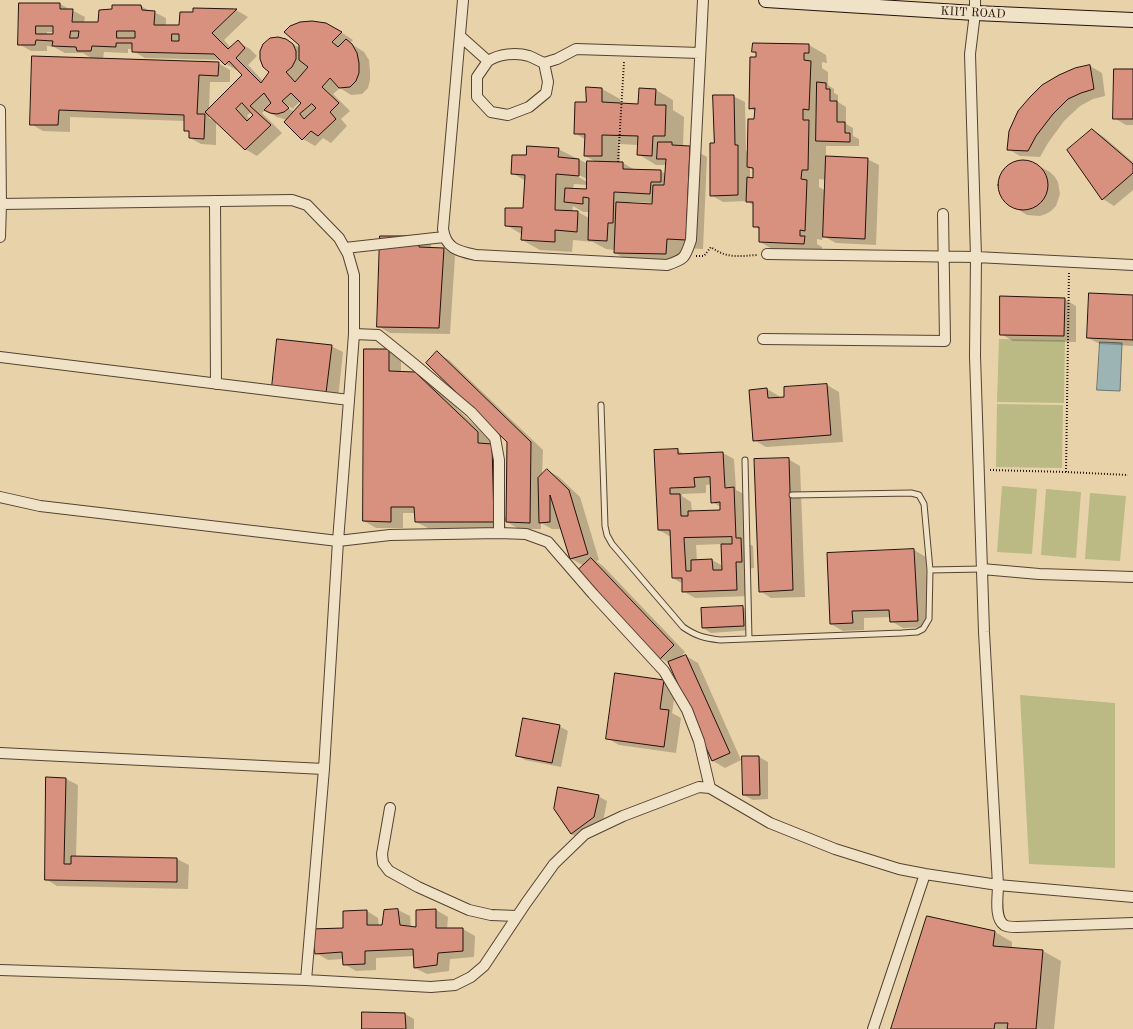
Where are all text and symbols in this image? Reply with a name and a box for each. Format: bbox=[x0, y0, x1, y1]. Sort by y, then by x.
street label: KIIT ROAD bbox=[940, 4, 1006, 22]

